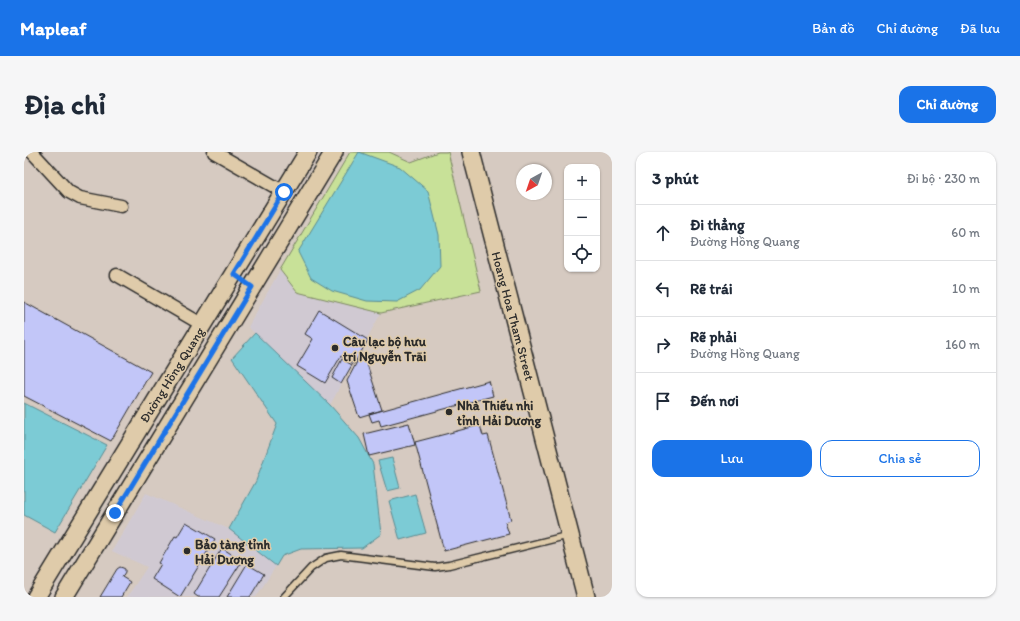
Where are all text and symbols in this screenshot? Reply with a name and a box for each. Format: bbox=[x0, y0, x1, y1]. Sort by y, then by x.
text: Mapleaf bbox=[20, 17, 86, 40]
text: Bản đồ bbox=[812, 20, 855, 37]
text: Chỉ đường bbox=[877, 20, 938, 37]
text: Đã lưu bbox=[960, 20, 1000, 37]
button: Chỉ đường bbox=[899, 86, 996, 123]
text: Địa chỉ bbox=[24, 87, 106, 121]
north arrow bbox=[516, 164, 552, 200]
map controls bbox=[564, 164, 600, 272]
button: + bbox=[564, 164, 600, 200]
text: 3 phút bbox=[652, 168, 699, 188]
text: Đi bộ · 230 m bbox=[907, 171, 980, 186]
route start bbox=[275, 183, 293, 201]
button: − bbox=[564, 200, 600, 236]
text: Đi thẳng bbox=[690, 216, 745, 234]
icon: ahead bbox=[652, 222, 674, 244]
text: 60 m bbox=[951, 225, 980, 240]
text: Đường Hồng Quang bbox=[690, 234, 800, 249]
button: locate bbox=[564, 236, 600, 272]
street label: Hoang Hoa Tham Street bbox=[489, 250, 537, 382]
icon: left bbox=[652, 278, 674, 300]
text: Rẽ trái bbox=[690, 280, 733, 298]
text: 10 m bbox=[952, 281, 980, 296]
street label: Đường Hồng Quang bbox=[137, 324, 208, 425]
text: Rẽ phải bbox=[690, 328, 737, 346]
place label: Câu lạc bộ hưu trí Nguyễn Trãi bbox=[343, 334, 427, 365]
icon: right bbox=[652, 334, 674, 356]
text: 160 m bbox=[945, 337, 980, 352]
marker: Câu lạc bộ hưu trí Nguyễn Trãi bbox=[330, 343, 340, 353]
text: Đường Hồng Quang bbox=[690, 346, 800, 361]
icon: arrive bbox=[652, 390, 674, 412]
text: Đến nơi bbox=[690, 392, 739, 410]
place label: Nhà Thiếu nhi tỉnh Hải Dương bbox=[457, 398, 541, 429]
marker: Nhà Thiếu nhi tỉnh Hải Dương bbox=[444, 407, 454, 417]
button: Lưu bbox=[652, 440, 812, 477]
button: Chia sẻ bbox=[820, 440, 980, 477]
route end bbox=[106, 504, 124, 522]
place label: Bảo tàng tỉnh Hải Dương bbox=[195, 537, 270, 568]
marker: Bảo tàng tỉnh Hải Dương bbox=[182, 546, 192, 556]

